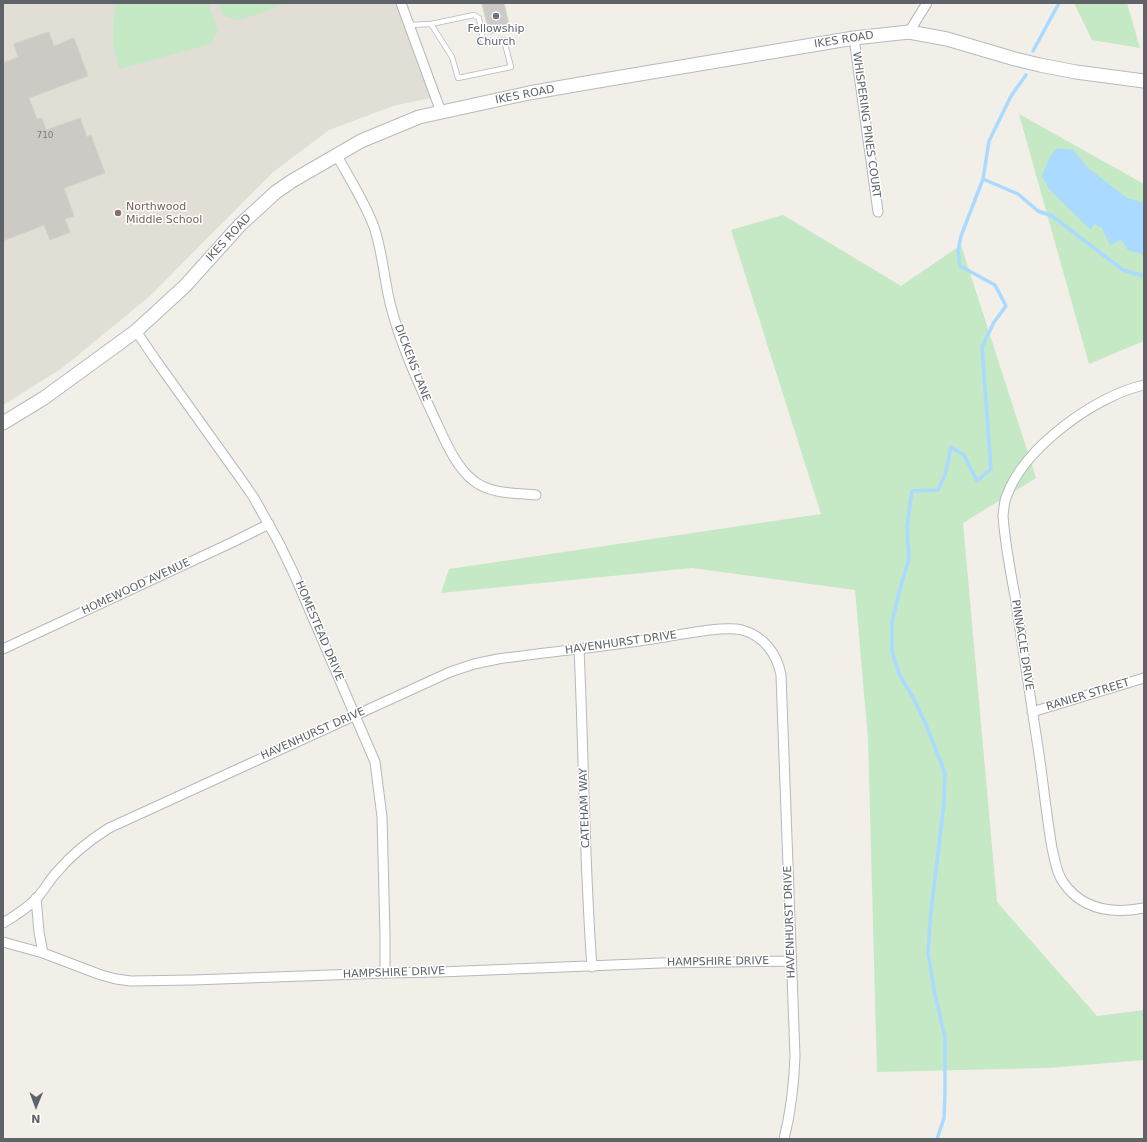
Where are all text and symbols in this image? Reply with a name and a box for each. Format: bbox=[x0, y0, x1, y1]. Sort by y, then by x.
marker: Fellowship Church bbox=[491, 11, 501, 21]
place label: Fellowship Church bbox=[467, 22, 525, 48]
street label: IKES ROAD bbox=[813, 29, 875, 51]
street label: WHISPERING PINES COURT bbox=[849, 51, 883, 199]
street label: IKES ROAD bbox=[494, 83, 556, 107]
house number: 710 bbox=[36, 131, 54, 141]
place label: Northwood Middle School bbox=[126, 200, 202, 226]
marker: Northwood Middle School bbox=[113, 208, 123, 218]
street label: IKES ROAD bbox=[204, 212, 254, 264]
street label: DICKENS LANE bbox=[391, 323, 433, 403]
street label: HOMEWOOD AVENUE bbox=[80, 556, 192, 618]
street label: HOMESTEAD DRIVE bbox=[292, 579, 346, 683]
street label: PINNACLE DRIVE bbox=[1008, 599, 1036, 691]
street label: HAVENHURST DRIVE bbox=[564, 629, 678, 657]
street label: RANIER STREET bbox=[1045, 676, 1131, 714]
street label: HAVENHURST DRIVE bbox=[259, 705, 367, 763]
street label: CATEHAM WAY bbox=[577, 768, 593, 848]
street label: HAVENHURST DRIVE bbox=[781, 865, 799, 979]
street label: HAMPSHIRE DRIVE bbox=[667, 955, 769, 969]
street label: HAMPSHIRE DRIVE bbox=[343, 965, 445, 981]
north arrow bbox=[16, 1086, 56, 1126]
text: N bbox=[31, 1112, 41, 1125]

